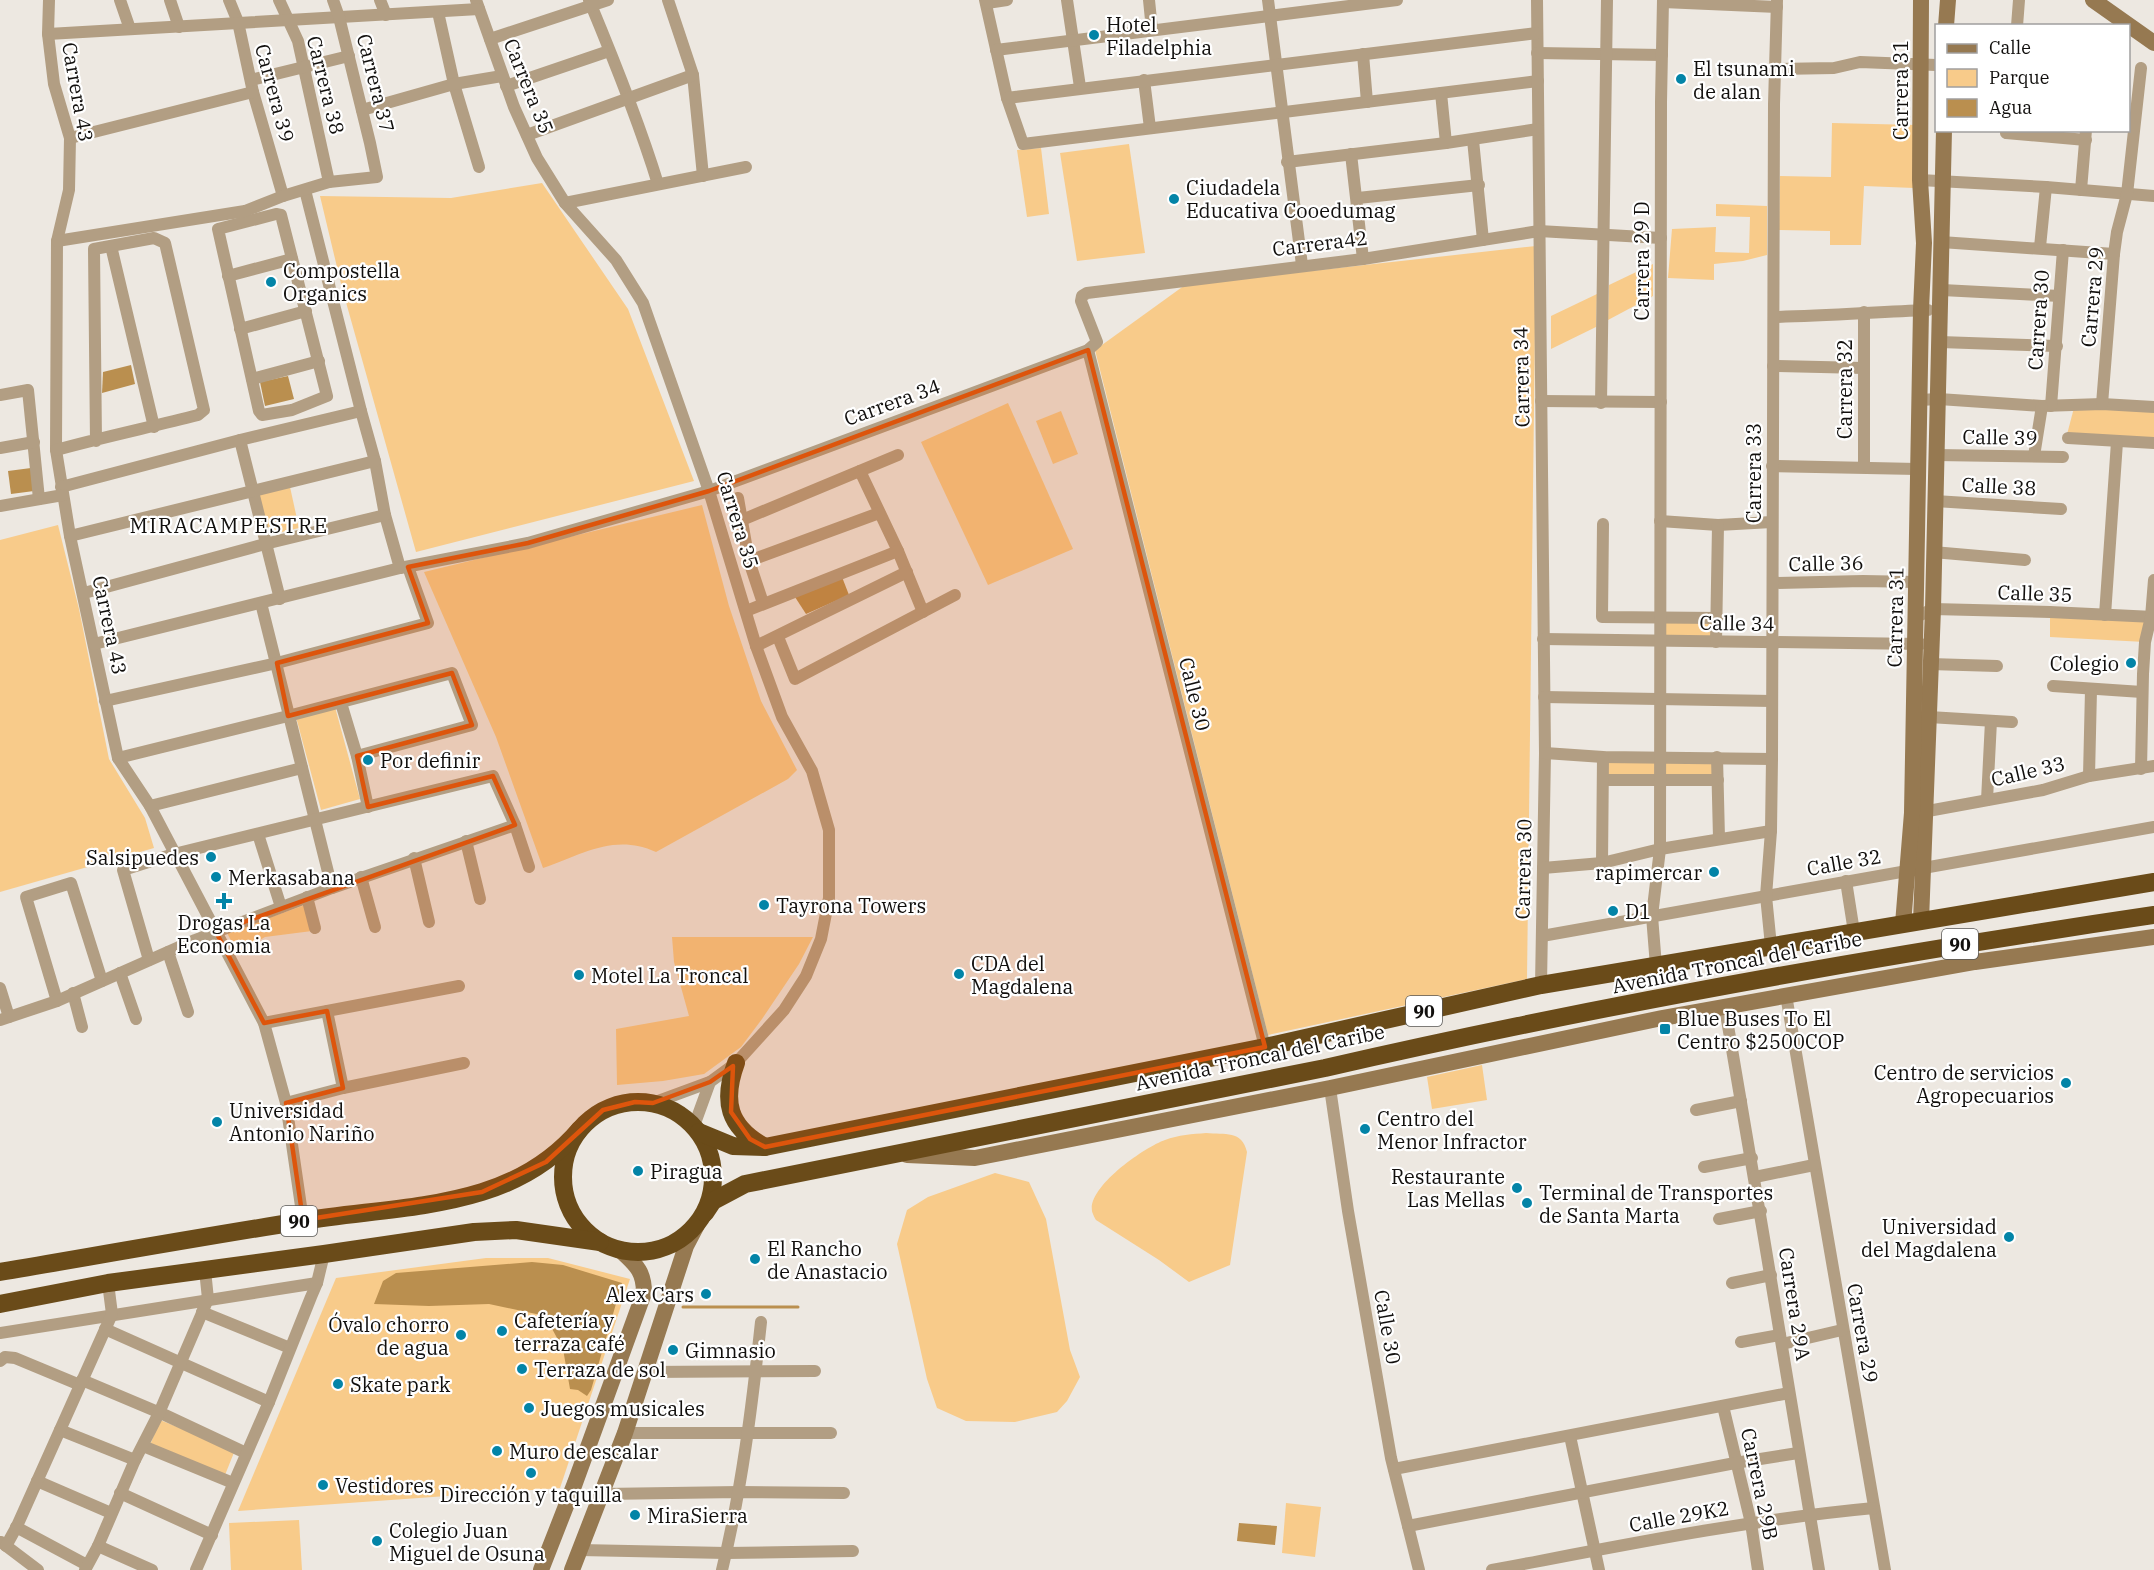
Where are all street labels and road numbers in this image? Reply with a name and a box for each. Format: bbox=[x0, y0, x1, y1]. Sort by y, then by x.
street label: Carrera 37 bbox=[351, 31, 401, 135]
street label: Carrera 38 bbox=[301, 33, 351, 137]
street label: Carrera 35 bbox=[498, 34, 560, 138]
street label: Carrera 43 bbox=[56, 40, 100, 144]
street label: Carrera 31 bbox=[1887, 40, 1914, 140]
street label: Carrera 39 bbox=[249, 41, 301, 145]
street label: Carrera 29 D bbox=[1628, 201, 1655, 321]
street label: Carrera42 bbox=[1271, 224, 1369, 262]
street label: Carrera 29 bbox=[2074, 246, 2110, 348]
street label: Carrera 30 bbox=[2021, 269, 2055, 371]
street label: Carrera 34 bbox=[1507, 326, 1535, 428]
street label: Carrera 32 bbox=[1831, 339, 1858, 439]
street label: Carrera 34 bbox=[840, 372, 944, 432]
street label: Carrera 33 bbox=[1740, 423, 1767, 523]
street label: Calle 39 bbox=[1962, 423, 2038, 451]
street label: Carrera 35 bbox=[710, 468, 766, 572]
street label: Calle 38 bbox=[1961, 471, 2037, 501]
street label: Calle 36 bbox=[1788, 549, 1864, 577]
street label: Carrera 31 bbox=[1881, 566, 1909, 668]
street label: Carrera 43 bbox=[86, 573, 134, 677]
street label: Calle 35 bbox=[1997, 578, 2073, 608]
street label: Calle 34 bbox=[1699, 609, 1775, 637]
street label: Calle 30 bbox=[1173, 654, 1217, 734]
street label: Calle 33 bbox=[1988, 749, 2068, 793]
street label: Carrera 30 bbox=[1509, 818, 1537, 920]
street label: Calle 32 bbox=[1805, 842, 1883, 882]
street label: Avenida Troncal del Caribe bbox=[1610, 925, 1864, 999]
road number: 90 bbox=[1942, 929, 1978, 959]
road number: 90 bbox=[1406, 996, 1442, 1026]
street label: Avenida Troncal del Caribe bbox=[1133, 1017, 1387, 1097]
road number: 90 bbox=[281, 1206, 317, 1236]
street label: Carrera 29A bbox=[1773, 1245, 1817, 1363]
street label: Carrera 29 bbox=[1841, 1281, 1885, 1385]
street label: Calle 30 bbox=[1368, 1288, 1408, 1366]
street label: Carrera 29B bbox=[1735, 1425, 1785, 1543]
street label: Calle 29K2 bbox=[1627, 1494, 1731, 1538]

